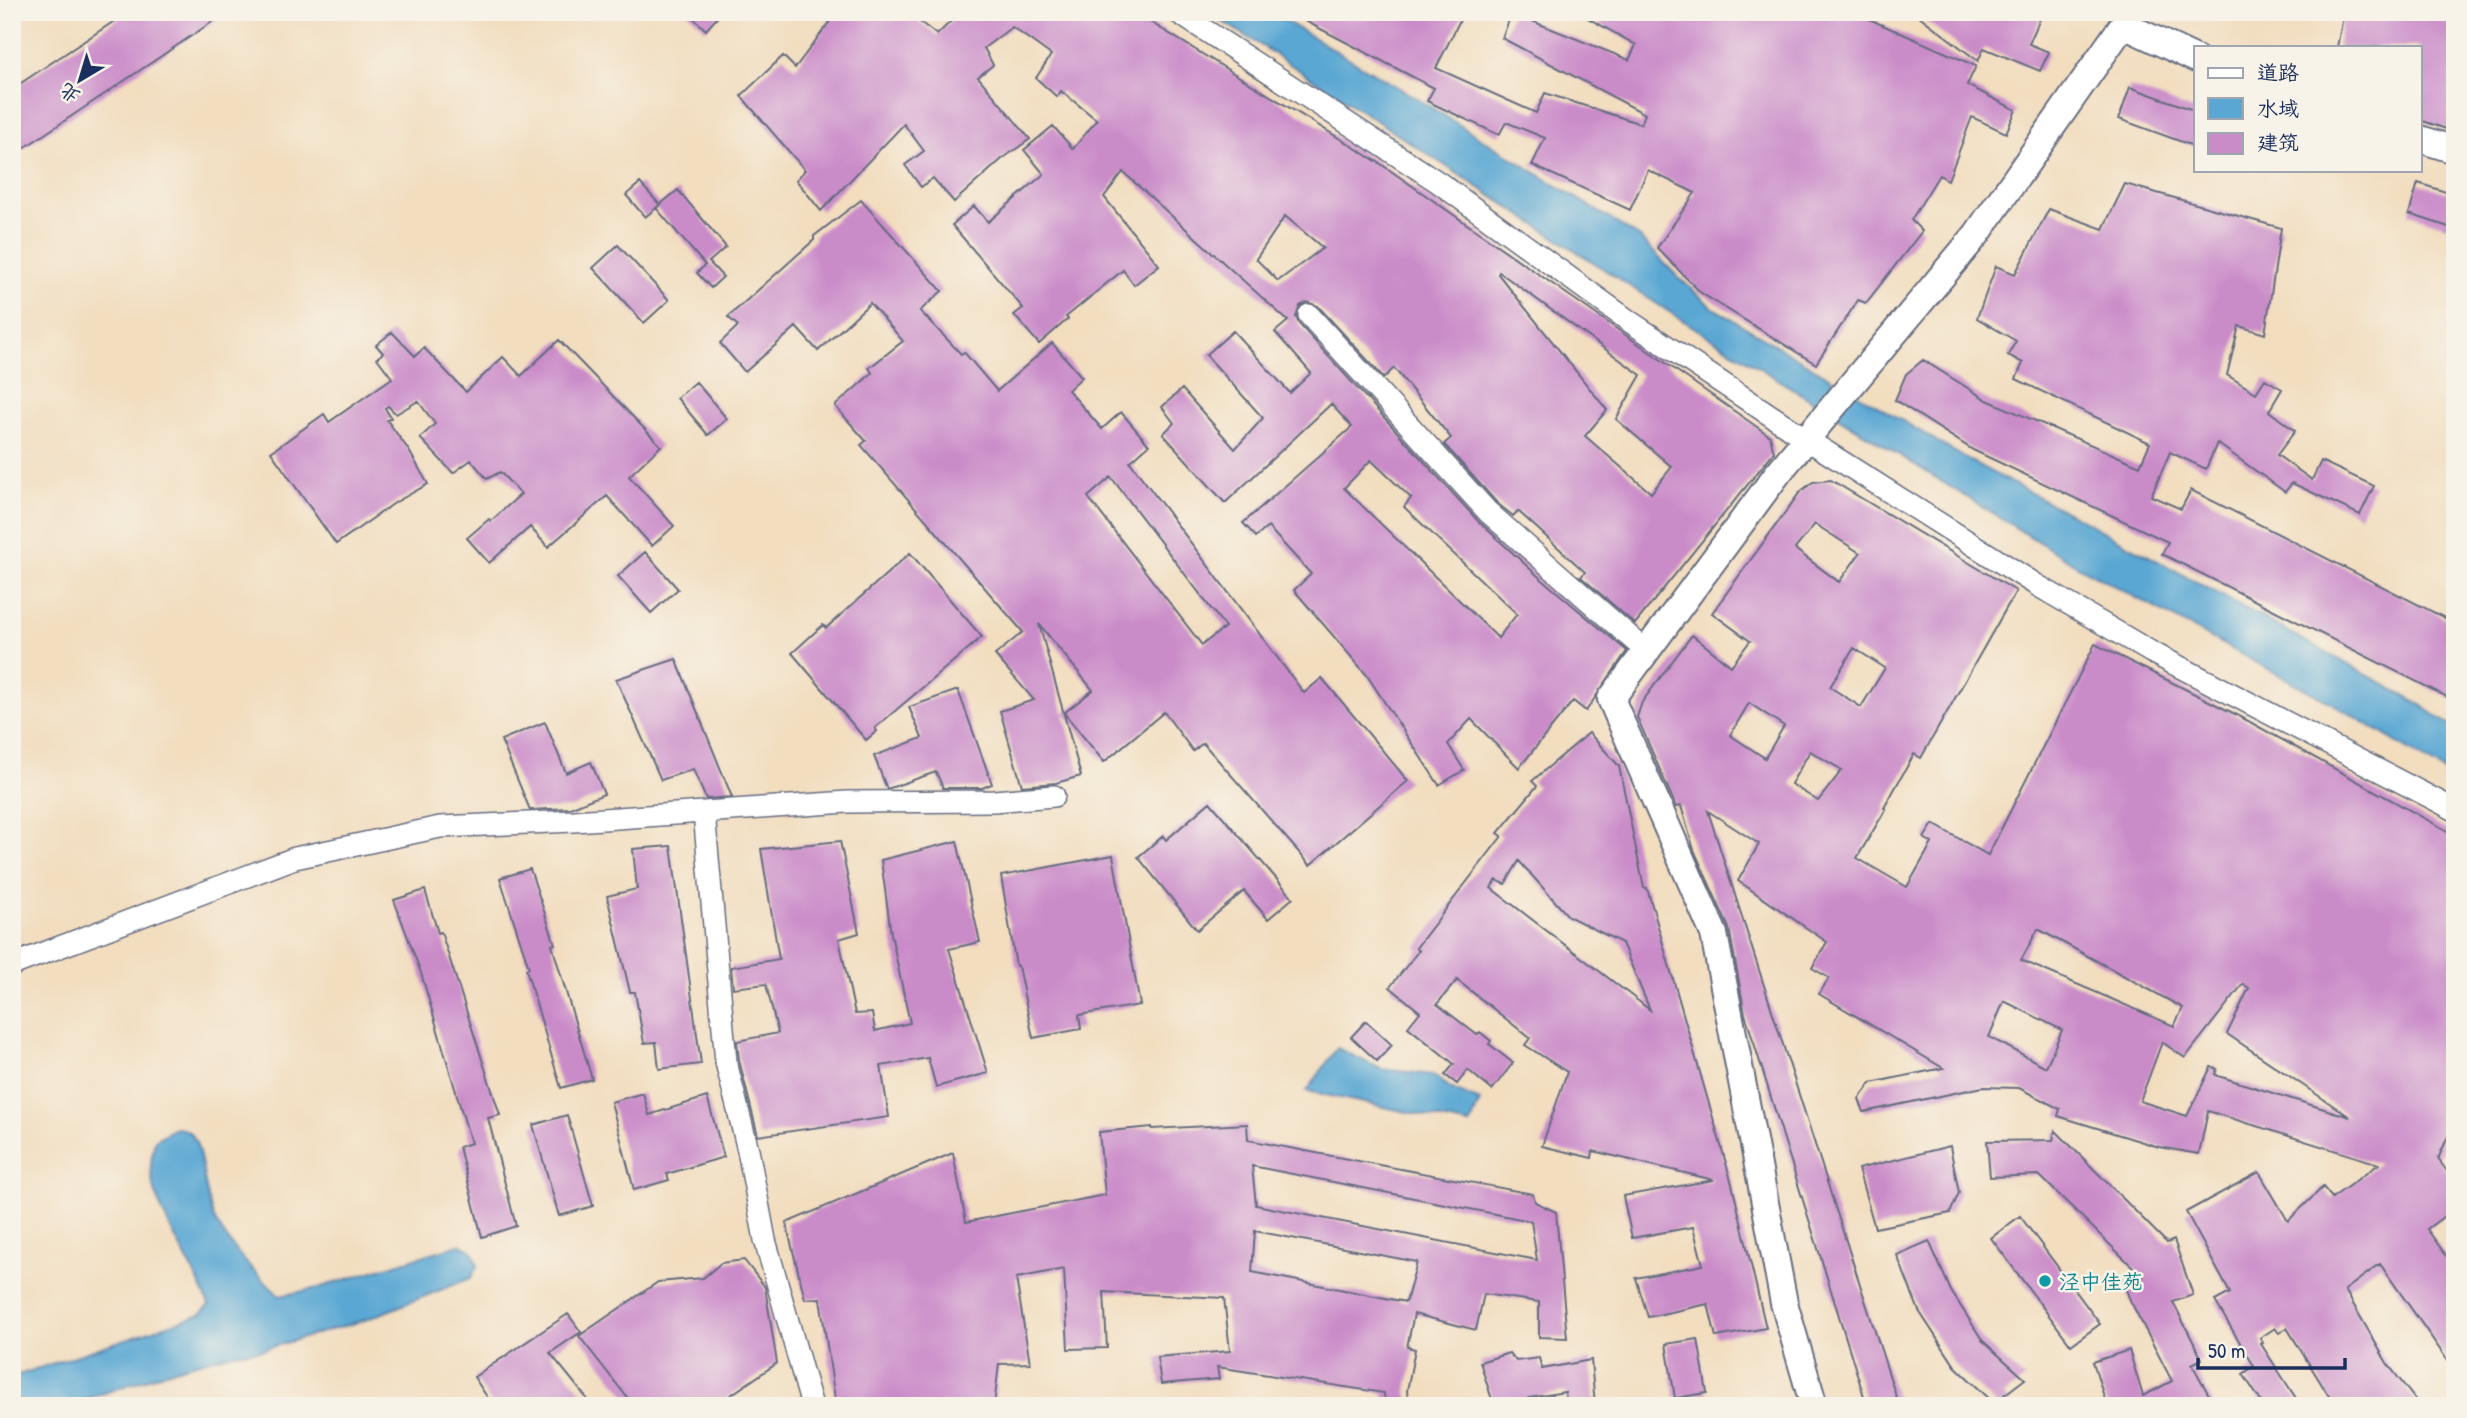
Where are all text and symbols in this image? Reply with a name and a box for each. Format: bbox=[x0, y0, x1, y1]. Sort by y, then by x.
north arrow bbox=[46, 46, 116, 116]
legend bbox=[2194, 46, 2422, 172]
text: 道路 bbox=[2257, 58, 2299, 87]
text: 北 bbox=[54, 77, 85, 109]
text: 水域 bbox=[2257, 94, 2299, 123]
text: 建筑 bbox=[2257, 128, 2299, 157]
place label: 泾中佳苑 bbox=[2059, 1267, 2143, 1296]
marker: 泾中佳苑 bbox=[2037, 1273, 2053, 1289]
scale bar bbox=[2198, 1327, 2344, 1371]
text: 50 m bbox=[2208, 1336, 2245, 1365]

